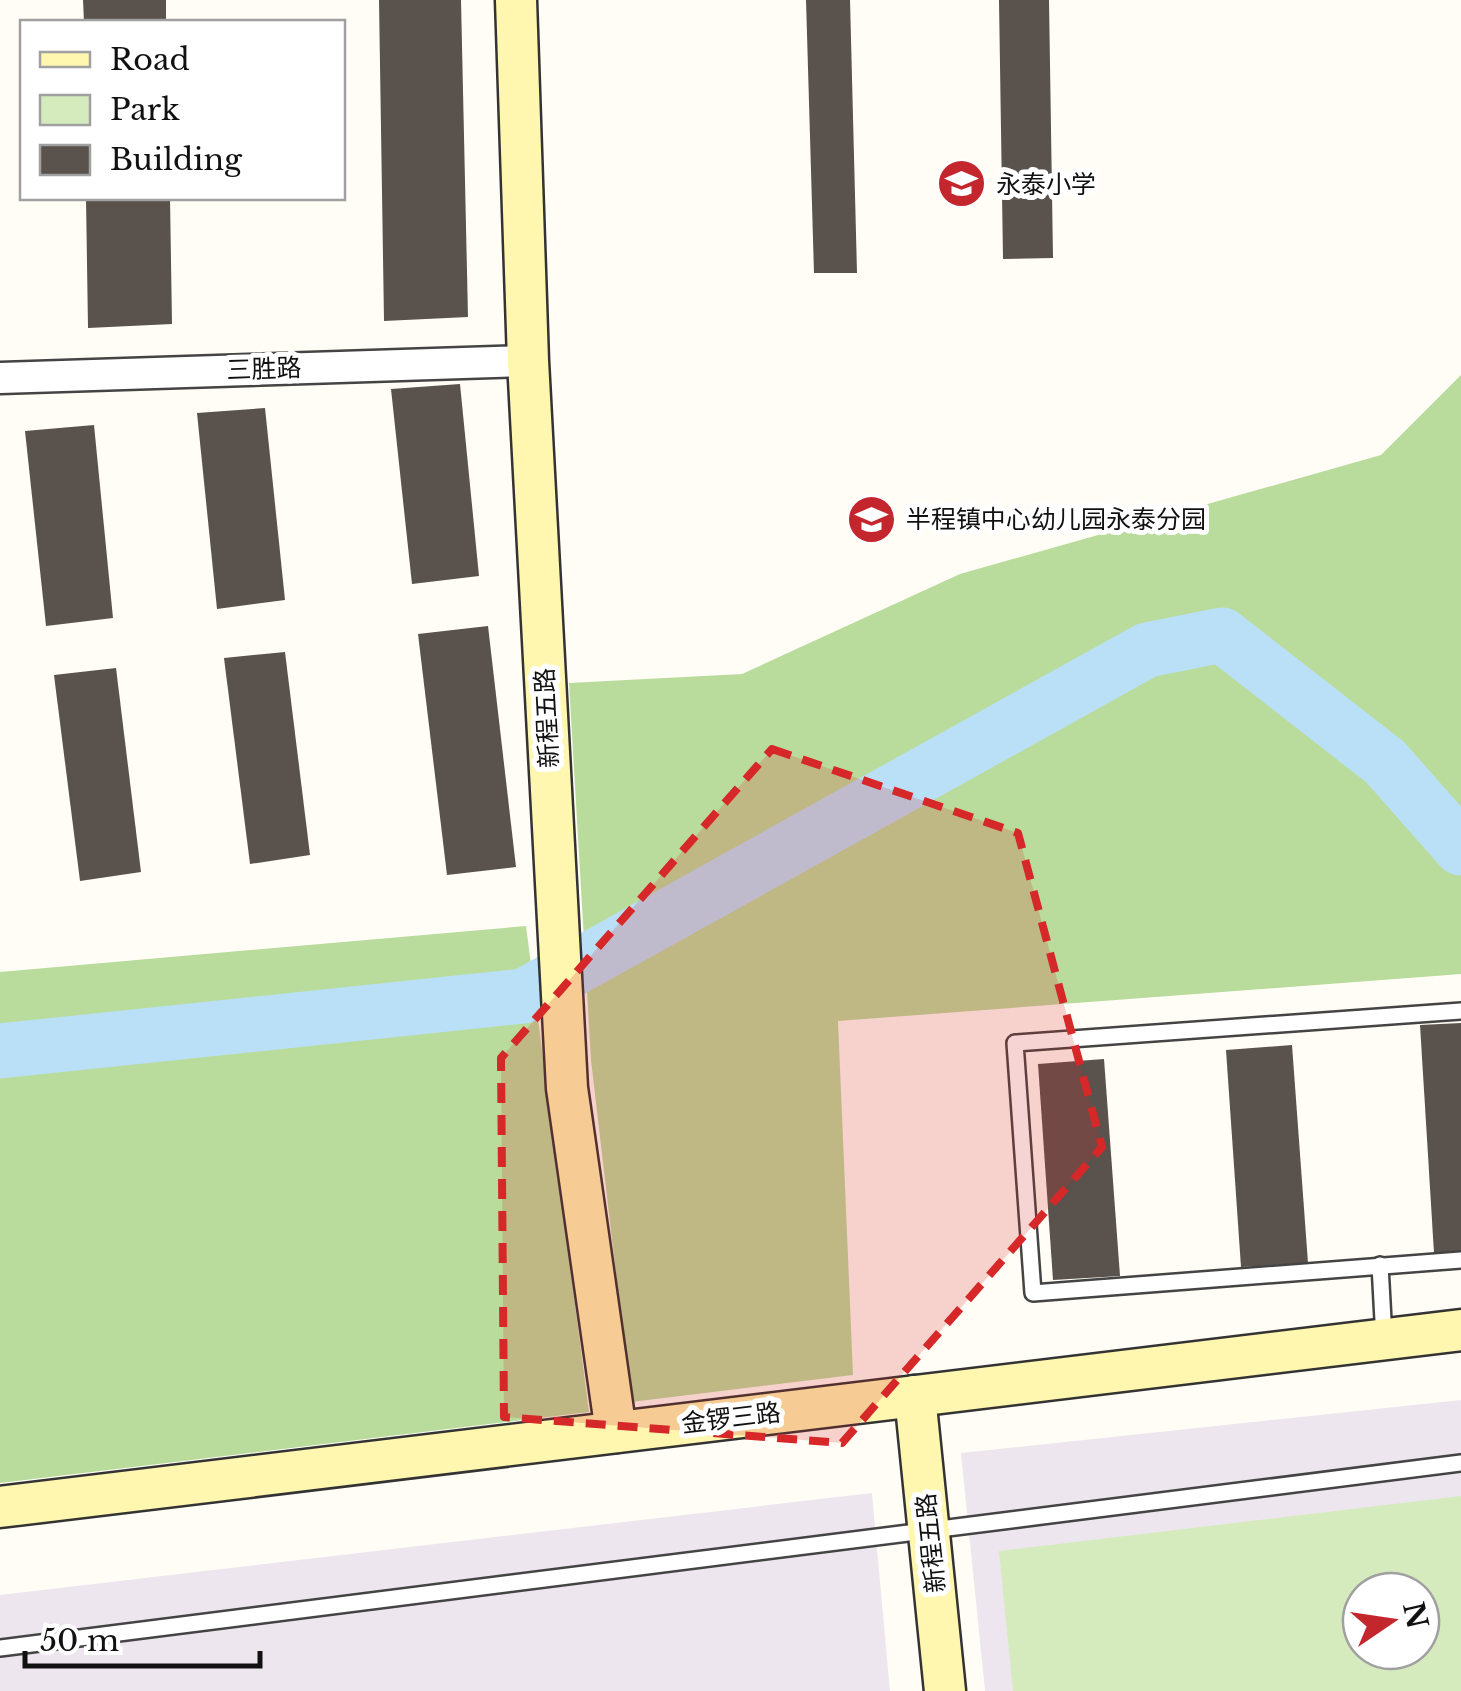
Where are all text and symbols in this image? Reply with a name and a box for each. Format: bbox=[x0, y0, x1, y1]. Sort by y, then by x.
legend bbox=[20, 20, 345, 200]
text: Road bbox=[110, 41, 190, 78]
text: Park bbox=[110, 91, 180, 128]
text: Building bbox=[110, 141, 243, 178]
school or university icon: 永泰小学 bbox=[935, 158, 987, 210]
place label: 永泰小学 bbox=[996, 169, 1096, 200]
street label: 三胜路 bbox=[226, 352, 302, 386]
school or university icon: 半程镇中心幼儿园永泰分园 bbox=[845, 493, 897, 545]
place label: 半程镇中心幼儿园永泰分园 bbox=[906, 504, 1206, 535]
street label: 新程五路 bbox=[529, 667, 565, 769]
street label: 金锣三路 bbox=[679, 1397, 783, 1439]
street label: 新程五路 bbox=[910, 1492, 952, 1594]
north arrow bbox=[1341, 1571, 1441, 1671]
text: N bbox=[1395, 1599, 1435, 1632]
scale bar bbox=[25, 1606, 260, 1668]
text: 50 m bbox=[40, 1622, 119, 1659]

